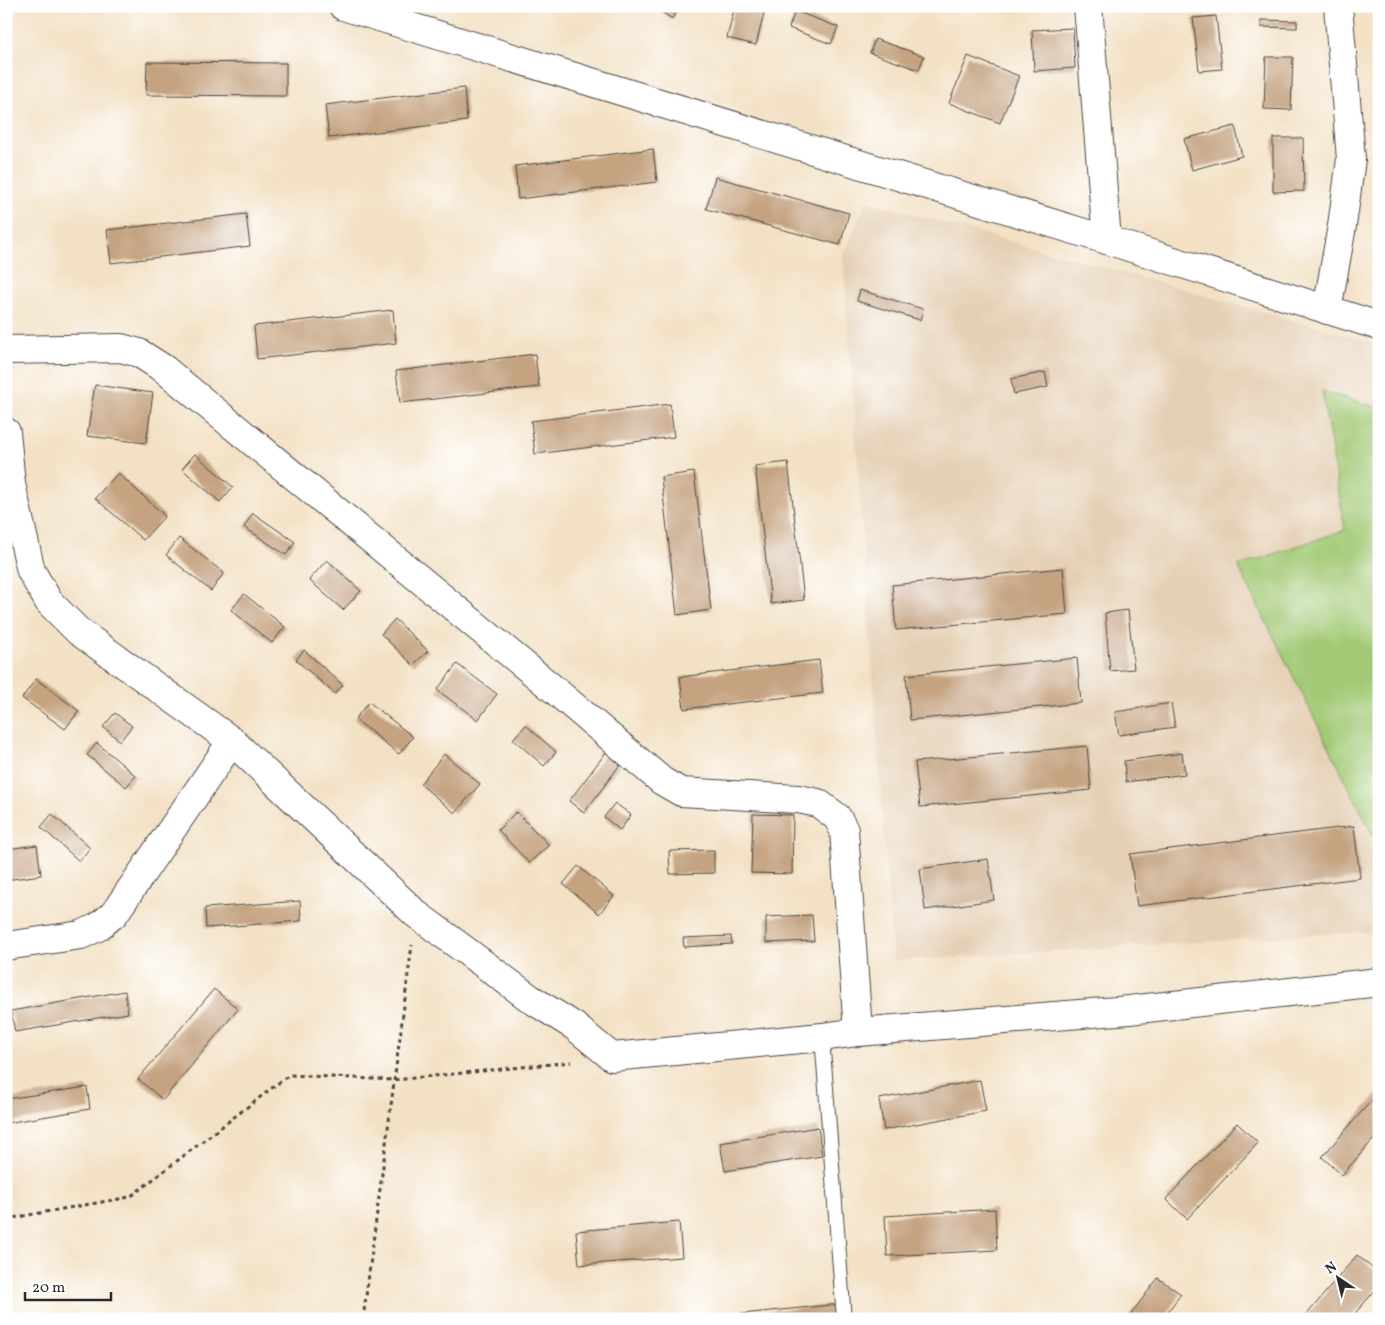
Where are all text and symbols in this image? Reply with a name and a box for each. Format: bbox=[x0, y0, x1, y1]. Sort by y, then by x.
north arrow bbox=[1312, 1252, 1362, 1302]
text: N bbox=[1322, 1258, 1341, 1279]
scale bar bbox=[25, 1270, 111, 1302]
text: 20 m bbox=[32, 1278, 65, 1299]

